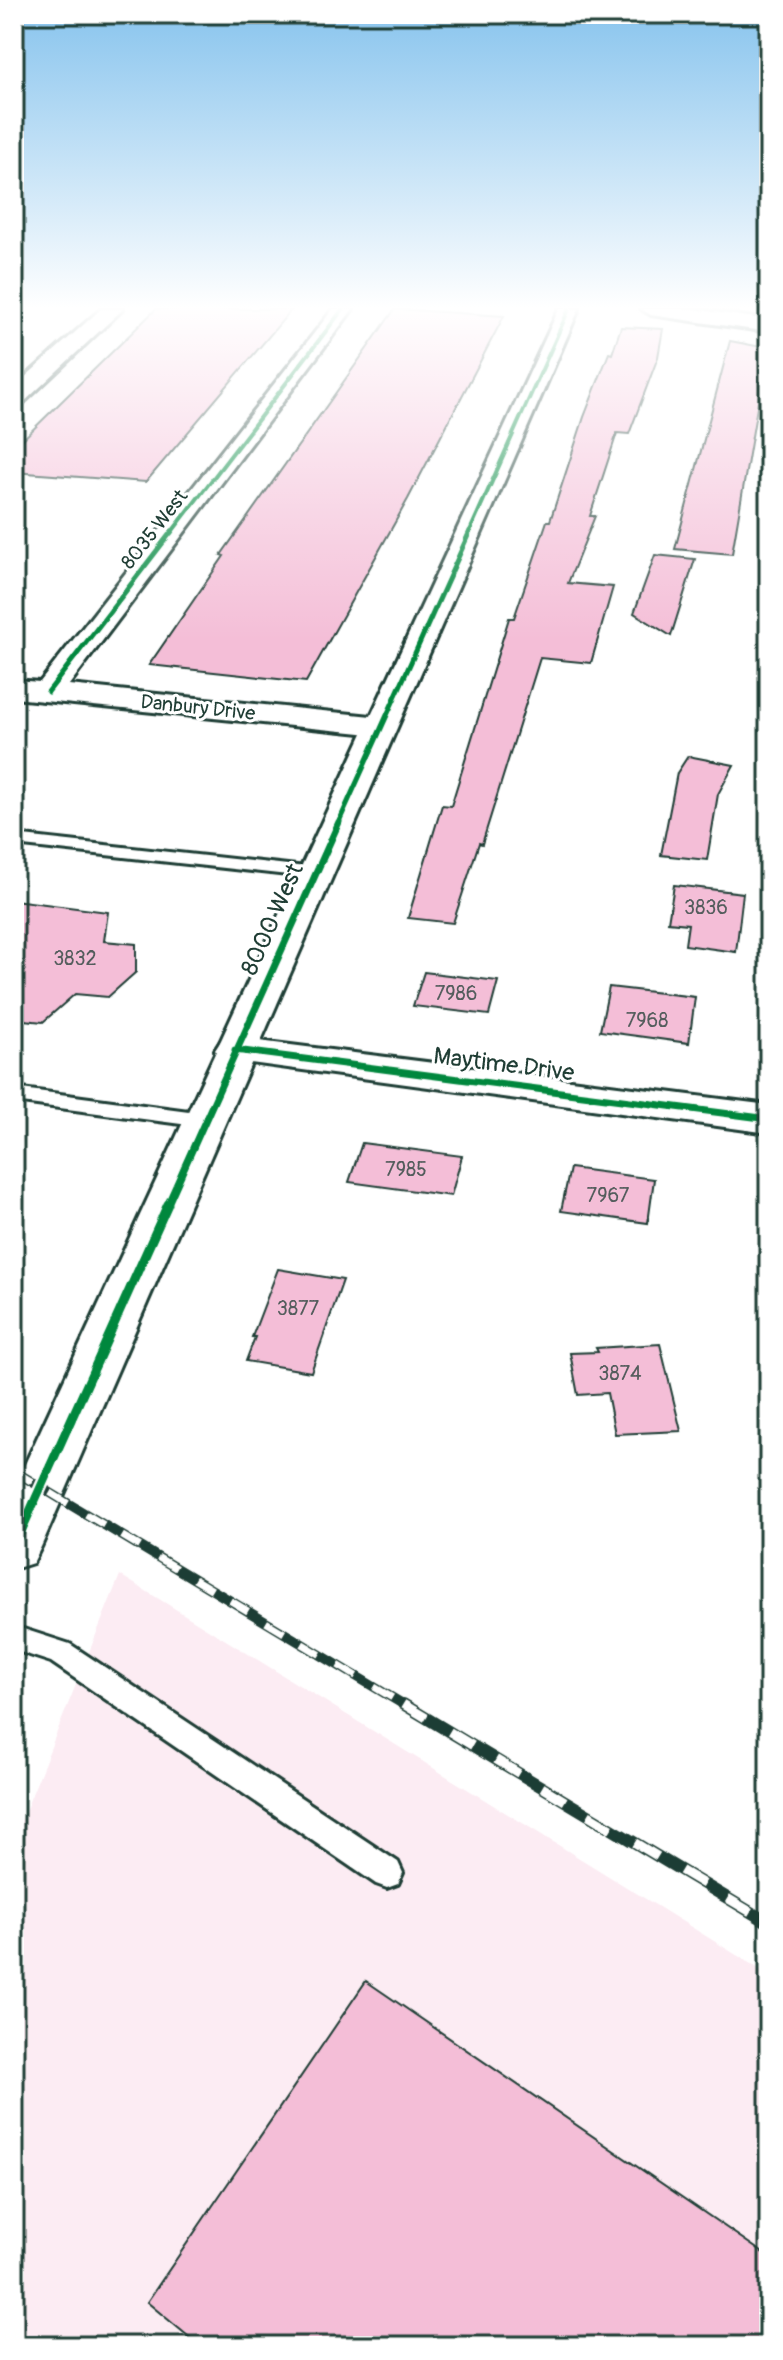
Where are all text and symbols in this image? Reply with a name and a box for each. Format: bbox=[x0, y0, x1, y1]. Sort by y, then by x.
street label: 8035 West bbox=[116, 484, 194, 574]
street label: Danbury Drive bbox=[139, 689, 257, 726]
street label: 8000 West bbox=[235, 859, 310, 980]
house number: 3836 bbox=[684, 895, 728, 920]
house number: 3832 bbox=[53, 946, 97, 971]
house number: 7986 bbox=[435, 981, 477, 1006]
house number: 7968 bbox=[626, 1008, 668, 1033]
street label: Maytime Drive bbox=[432, 1041, 576, 1088]
house number: 7985 bbox=[385, 1157, 427, 1182]
house number: 7967 bbox=[587, 1183, 630, 1208]
house number: 3877 bbox=[277, 1296, 320, 1321]
house number: 3874 bbox=[598, 1361, 642, 1386]

